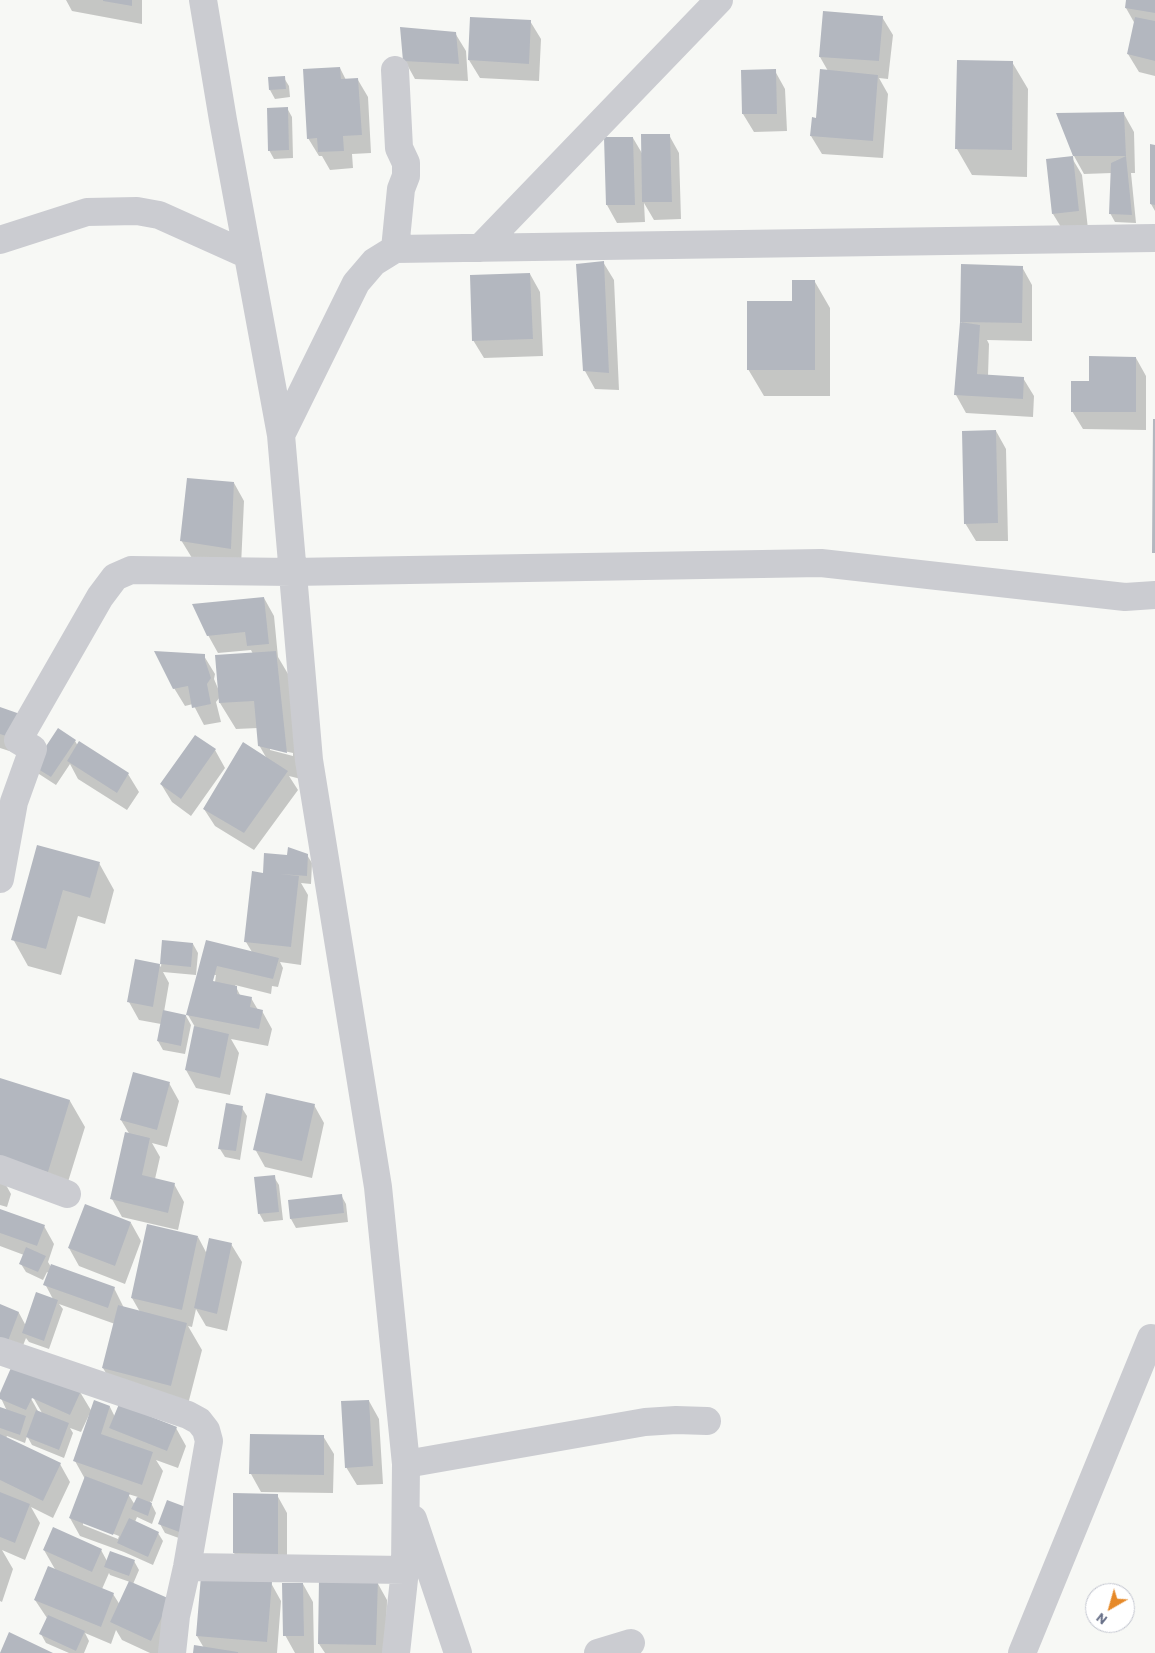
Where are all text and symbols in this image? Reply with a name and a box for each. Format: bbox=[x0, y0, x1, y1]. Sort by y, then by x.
north arrow bbox=[1085, 1583, 1135, 1633]
text: N bbox=[1092, 1610, 1110, 1629]

